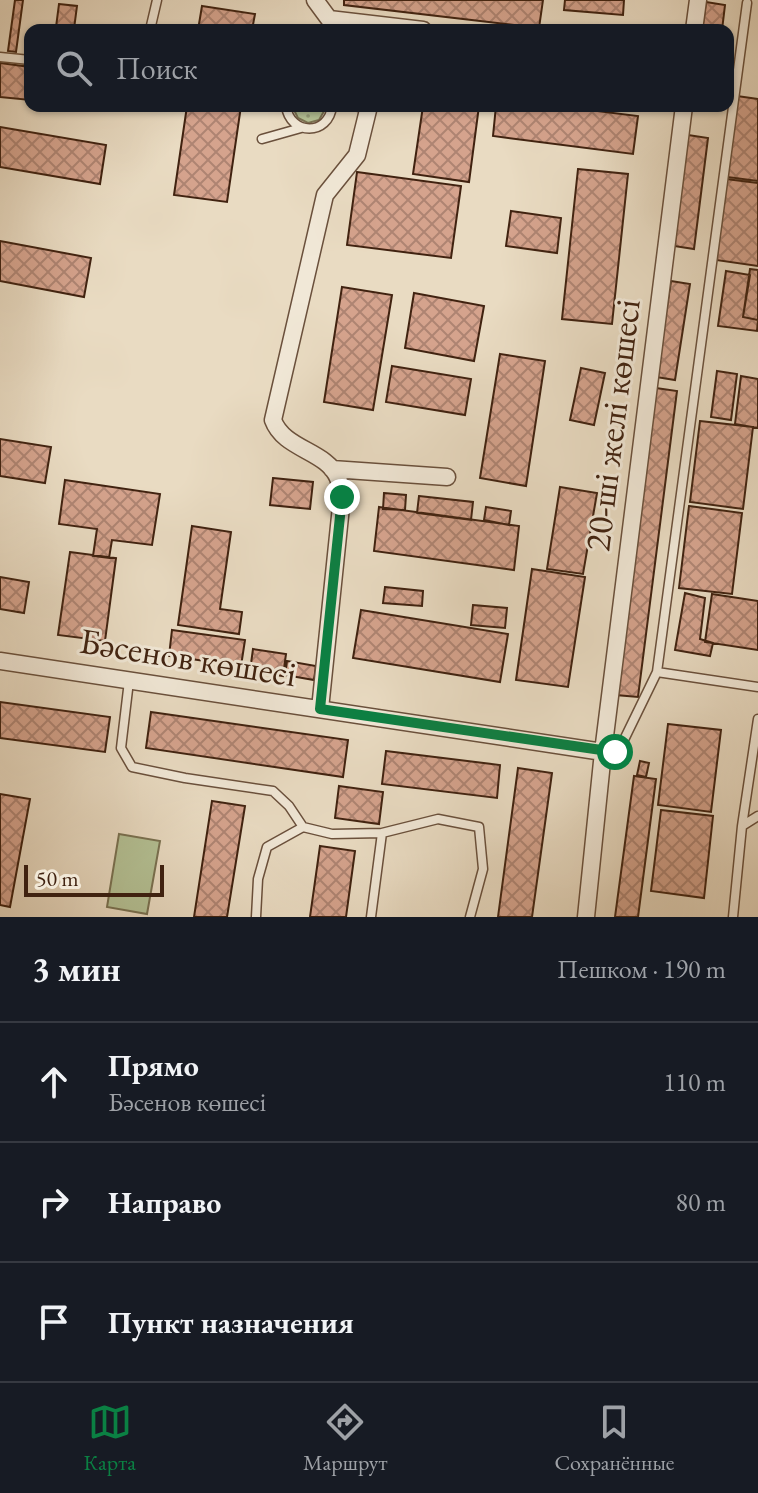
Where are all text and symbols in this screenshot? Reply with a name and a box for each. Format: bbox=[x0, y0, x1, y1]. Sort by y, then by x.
search box bbox=[24, 24, 734, 112]
icon: search bbox=[52, 46, 96, 90]
text: Поиск bbox=[116, 49, 198, 88]
street label: 20-ші желі көшесі bbox=[573, 296, 651, 554]
route end bbox=[324, 479, 360, 515]
street label: Бәсенов көшесі bbox=[76, 617, 300, 697]
route start bbox=[597, 734, 633, 770]
scale bar bbox=[24, 861, 164, 897]
text: 50 m bbox=[36, 864, 79, 893]
text: 3 мин bbox=[32, 947, 121, 991]
text: Пешком · 190 m bbox=[557, 952, 726, 986]
text: Прямо bbox=[108, 1046, 199, 1085]
icon: ahead bbox=[32, 1060, 76, 1104]
text: 110 m bbox=[663, 1065, 726, 1099]
text: Бәсенов көшесі bbox=[108, 1085, 266, 1119]
icon: right bbox=[32, 1180, 76, 1224]
text: Направо bbox=[108, 1183, 221, 1222]
text: 80 m bbox=[676, 1185, 726, 1219]
icon: arrive bbox=[32, 1300, 76, 1344]
text: Пункт назначения bbox=[108, 1303, 354, 1342]
tab: Карта bbox=[84, 1400, 136, 1477]
tab: Маршрут bbox=[303, 1400, 387, 1477]
tab: Сохранённые bbox=[554, 1400, 674, 1477]

